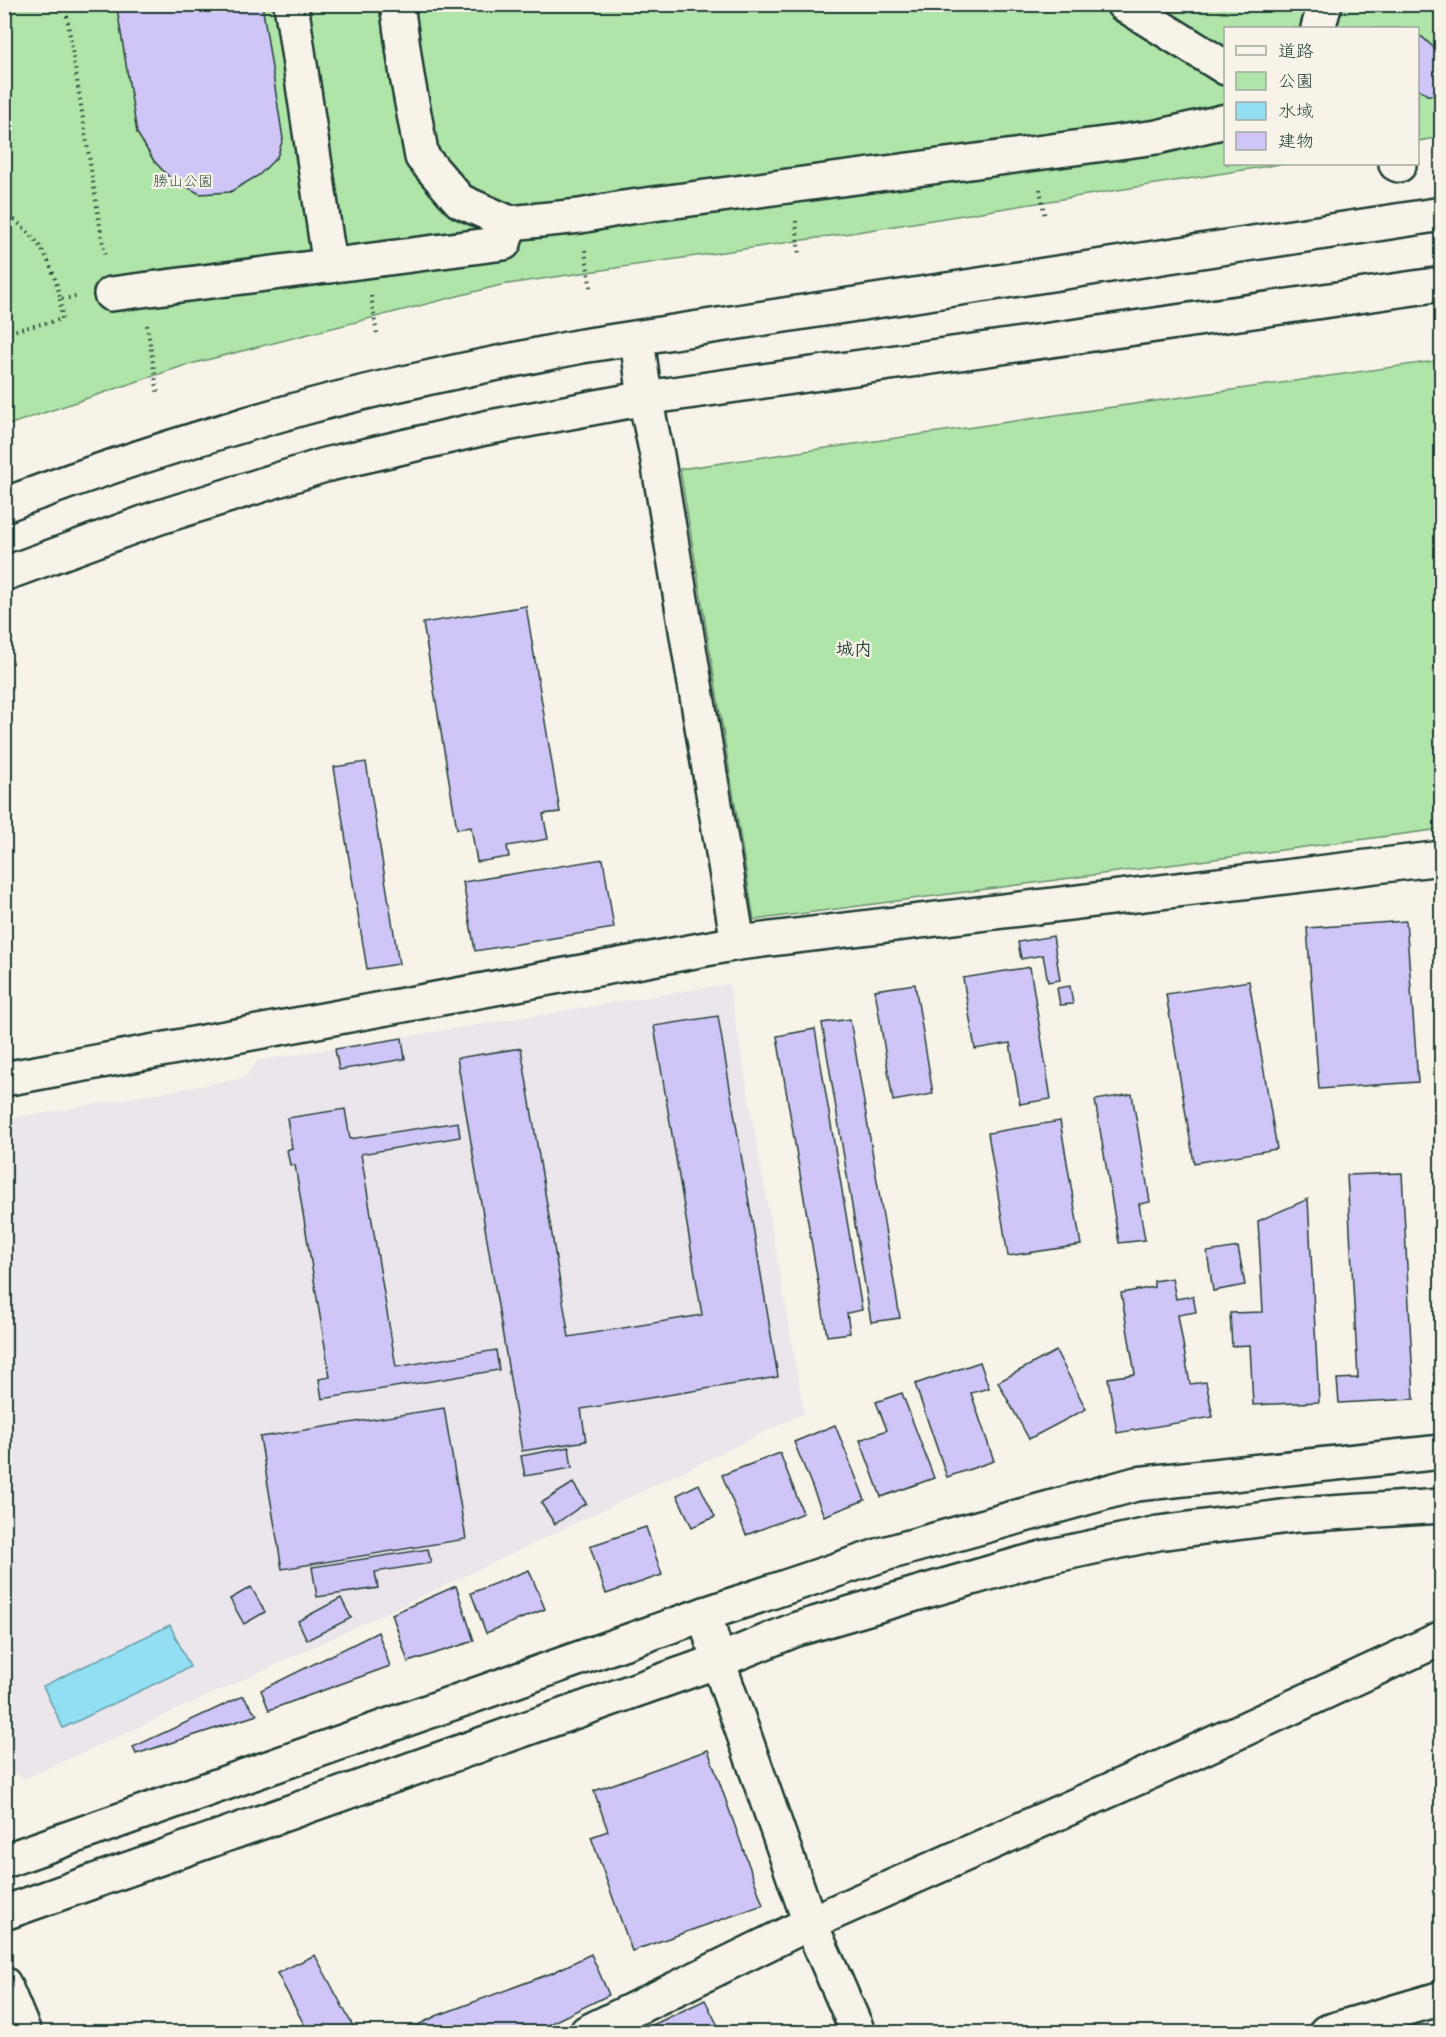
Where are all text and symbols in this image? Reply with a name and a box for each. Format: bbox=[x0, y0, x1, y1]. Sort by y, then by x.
legend bbox=[1224, 27, 1419, 165]
text: 道路 bbox=[1278, 38, 1314, 67]
text: 公園 bbox=[1278, 68, 1314, 97]
text: 水域 bbox=[1278, 98, 1314, 127]
text: 建物 bbox=[1278, 128, 1314, 157]
park label: 勝山公園 bbox=[153, 170, 213, 194]
district label: 城内 bbox=[836, 636, 872, 665]

